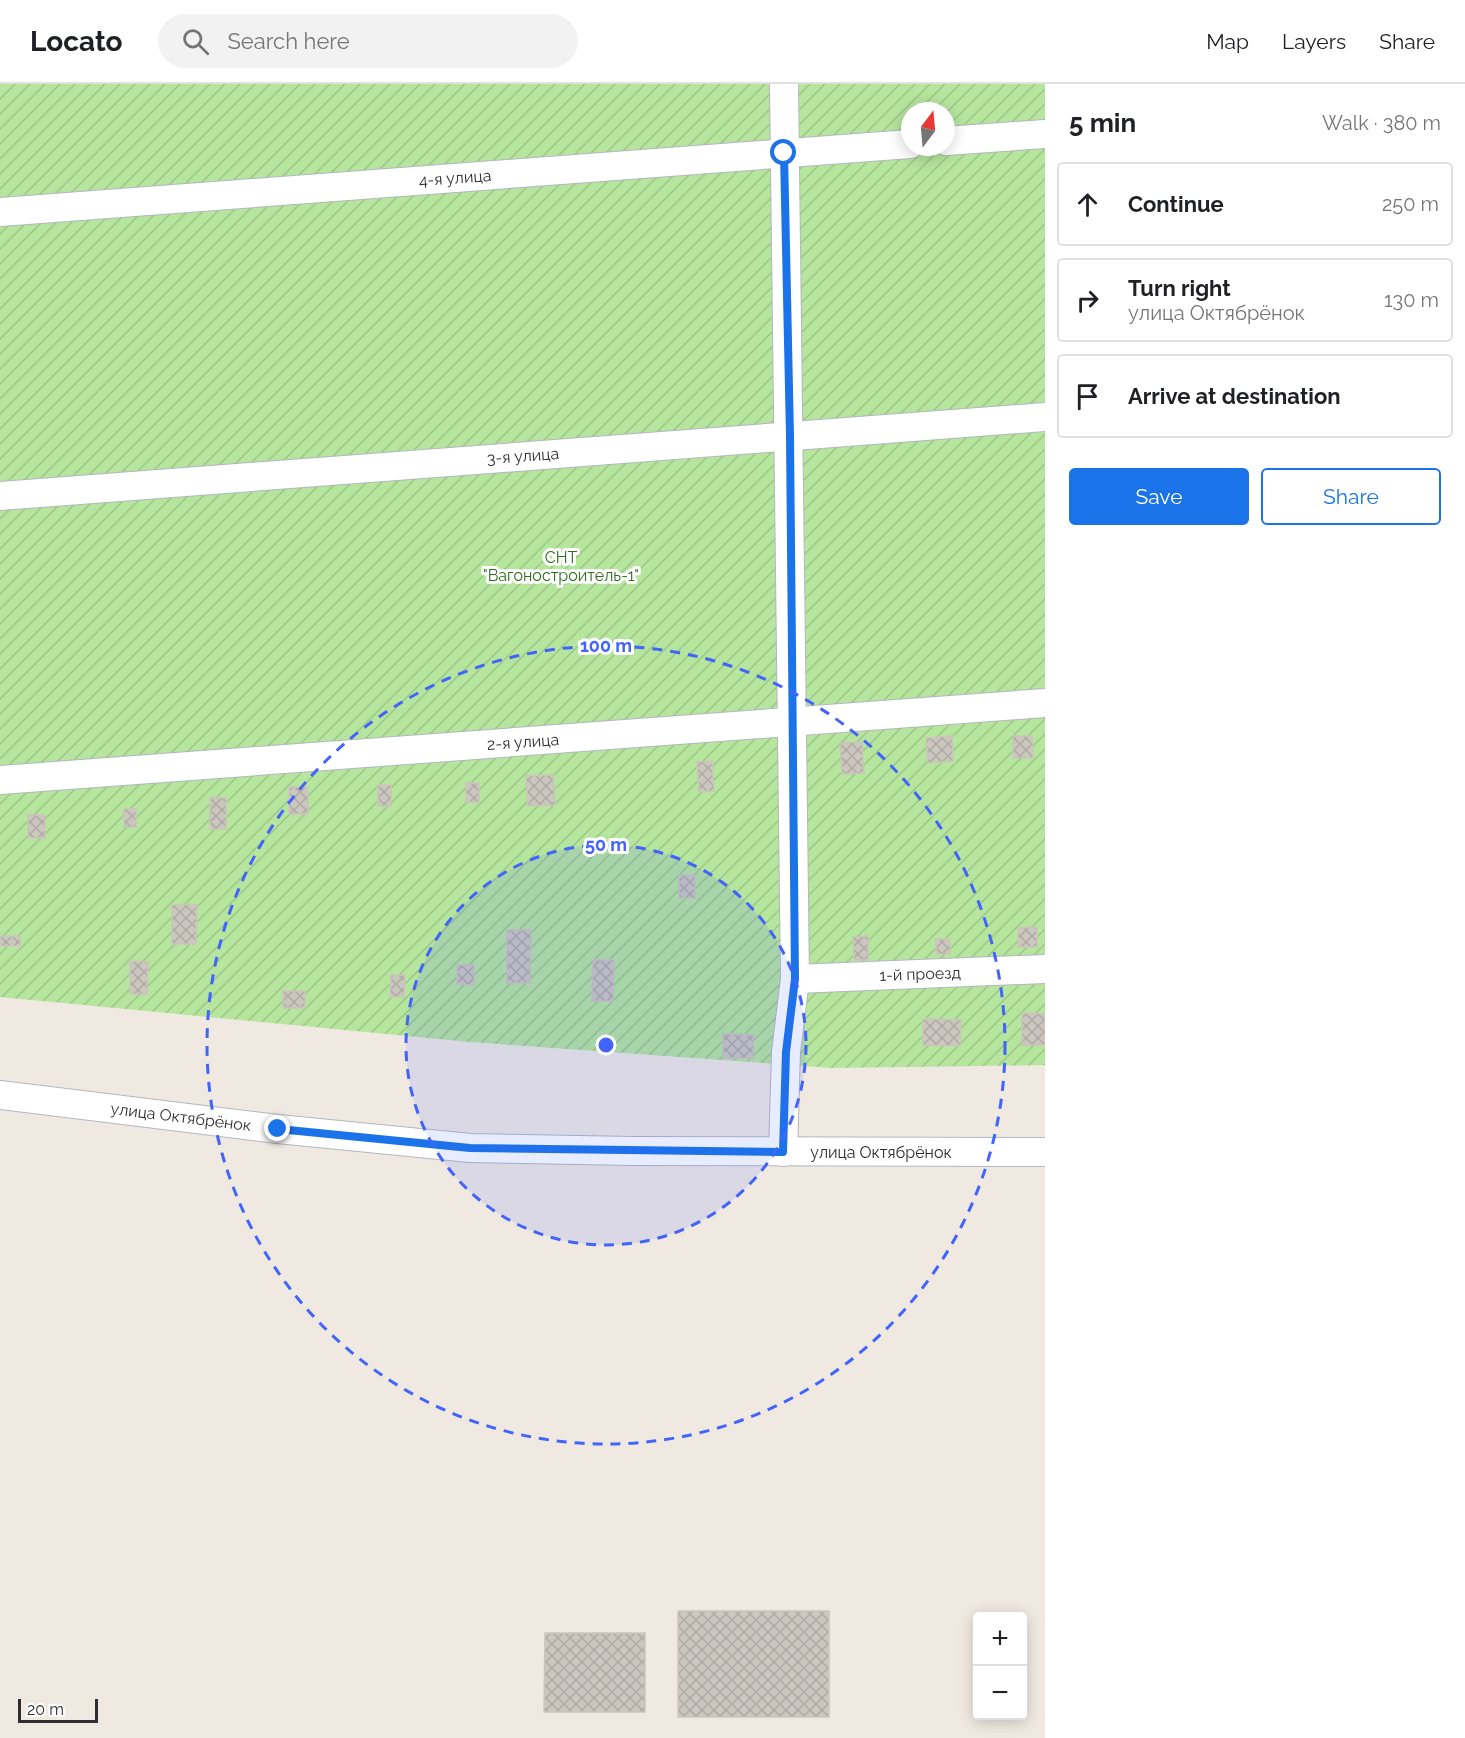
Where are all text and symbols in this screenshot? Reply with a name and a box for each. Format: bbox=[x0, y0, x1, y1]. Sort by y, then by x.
search box bbox=[158, 14, 578, 68]
text: Locato bbox=[30, 25, 122, 58]
icon: search bbox=[179, 25, 212, 58]
text: Search here bbox=[227, 28, 350, 54]
text: Map bbox=[1206, 29, 1249, 54]
text: Layers bbox=[1282, 29, 1346, 54]
text: Share bbox=[1379, 29, 1435, 54]
north arrow bbox=[901, 102, 955, 156]
text: 5 min bbox=[1069, 108, 1136, 138]
text: Walk · 380 m bbox=[1322, 111, 1441, 135]
route start bbox=[770, 139, 796, 165]
street label: 4-я улица bbox=[418, 166, 492, 190]
icon: ahead bbox=[1071, 188, 1104, 221]
text: Continue bbox=[1128, 191, 1224, 217]
text: 250 m bbox=[1382, 192, 1439, 216]
text: Turn right bbox=[1128, 275, 1231, 301]
icon: right bbox=[1071, 284, 1104, 317]
text: 130 m bbox=[1384, 288, 1439, 312]
text: улица Октябрёнок bbox=[1128, 301, 1305, 325]
icon: arrive bbox=[1071, 380, 1104, 413]
text: Arrive at destination bbox=[1128, 383, 1341, 409]
street label: 3-я улица bbox=[486, 444, 560, 468]
button: Save bbox=[1069, 468, 1249, 525]
button: Share bbox=[1261, 468, 1441, 525]
park label: СНТ "Вагоностроитель-1" bbox=[483, 548, 639, 585]
text: 100 m bbox=[580, 635, 632, 656]
street label: 2-я улица bbox=[486, 730, 560, 754]
text: 50 m bbox=[585, 834, 627, 855]
street label: 1-й проезд bbox=[879, 963, 961, 985]
centre of rings bbox=[596, 1035, 616, 1055]
street label: улица Октябрёнок bbox=[110, 1099, 252, 1135]
route end bbox=[264, 1115, 290, 1141]
street label: улица Октябрёнок bbox=[810, 1143, 952, 1162]
map controls bbox=[973, 1612, 1027, 1720]
button: + bbox=[973, 1612, 1027, 1666]
button: − bbox=[973, 1666, 1027, 1720]
scale bar bbox=[18, 1696, 98, 1724]
text: 20 m bbox=[27, 1700, 64, 1719]

